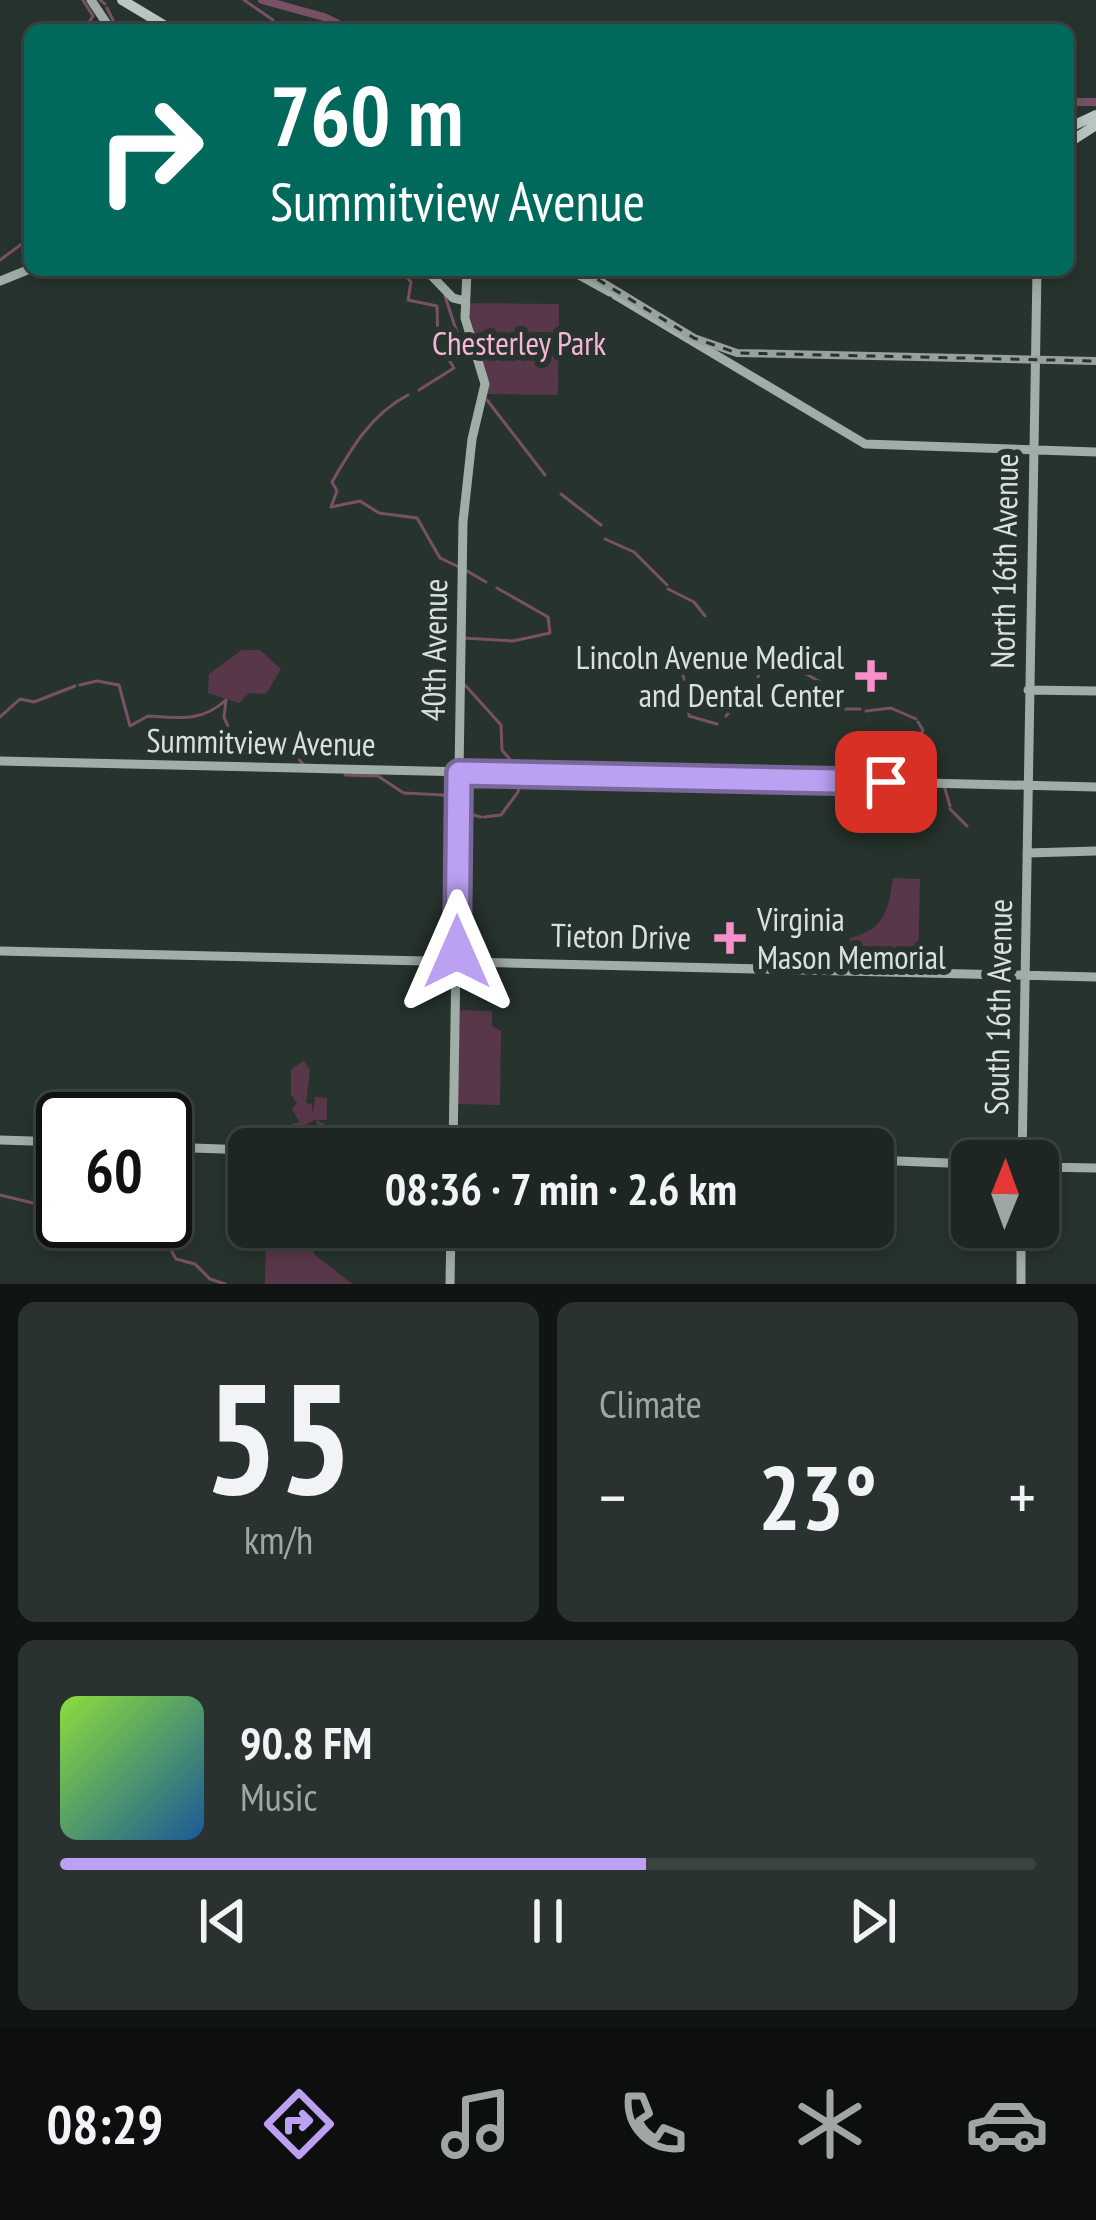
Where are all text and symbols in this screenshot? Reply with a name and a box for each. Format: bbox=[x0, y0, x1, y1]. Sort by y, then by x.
text: 760 m bbox=[270, 60, 463, 169]
icon: right bbox=[72, 72, 228, 228]
text: Summitview Avenue bbox=[270, 166, 645, 236]
park label: Chesterley Park bbox=[432, 321, 606, 364]
street label: North 16th Avenue bbox=[980, 453, 1027, 669]
street label: 40th Avenue bbox=[411, 578, 456, 722]
place label: Lincoln Avenue Medical and Dental Center bbox=[576, 635, 844, 716]
marker: Lincoln Avenue Medical and Dental Center bbox=[855, 660, 887, 692]
street label: Summitview Avenue bbox=[146, 718, 376, 765]
pin bbox=[835, 731, 937, 833]
icon: arrive bbox=[853, 749, 919, 815]
position arrow bbox=[394, 889, 520, 1015]
place label: Virginia Mason Memorial bbox=[756, 897, 946, 978]
street label: South 16th Avenue bbox=[974, 899, 1021, 1115]
street label: Tieton Drive bbox=[551, 913, 691, 958]
marker: Virginia Mason Memorial bbox=[714, 922, 746, 954]
speed limit sign: 60 bbox=[36, 1092, 192, 1248]
north arrow bbox=[951, 1140, 1059, 1248]
map controls bbox=[951, 1140, 1059, 1248]
text: 08:36 · 7 min · 2.6 km bbox=[385, 1159, 737, 1217]
text: 55 bbox=[204, 1335, 353, 1537]
text: Climate bbox=[599, 1378, 702, 1429]
text: 23° bbox=[758, 1438, 877, 1555]
text: − bbox=[599, 1454, 626, 1539]
text: + bbox=[1009, 1454, 1036, 1539]
text: km/h bbox=[244, 1514, 313, 1565]
text: 90.8 FM bbox=[240, 1713, 372, 1771]
text: Music bbox=[240, 1771, 317, 1822]
icon: previous bbox=[190, 1888, 256, 1954]
icon: pause bbox=[515, 1888, 581, 1954]
icon: next bbox=[840, 1888, 906, 1954]
icon: directions bbox=[257, 2082, 341, 2166]
icon: music bbox=[434, 2082, 518, 2166]
icon: phone bbox=[611, 2082, 695, 2166]
icon: climate bbox=[788, 2082, 872, 2166]
icon: car bbox=[965, 2082, 1049, 2166]
text: 08:29 bbox=[47, 2089, 163, 2159]

